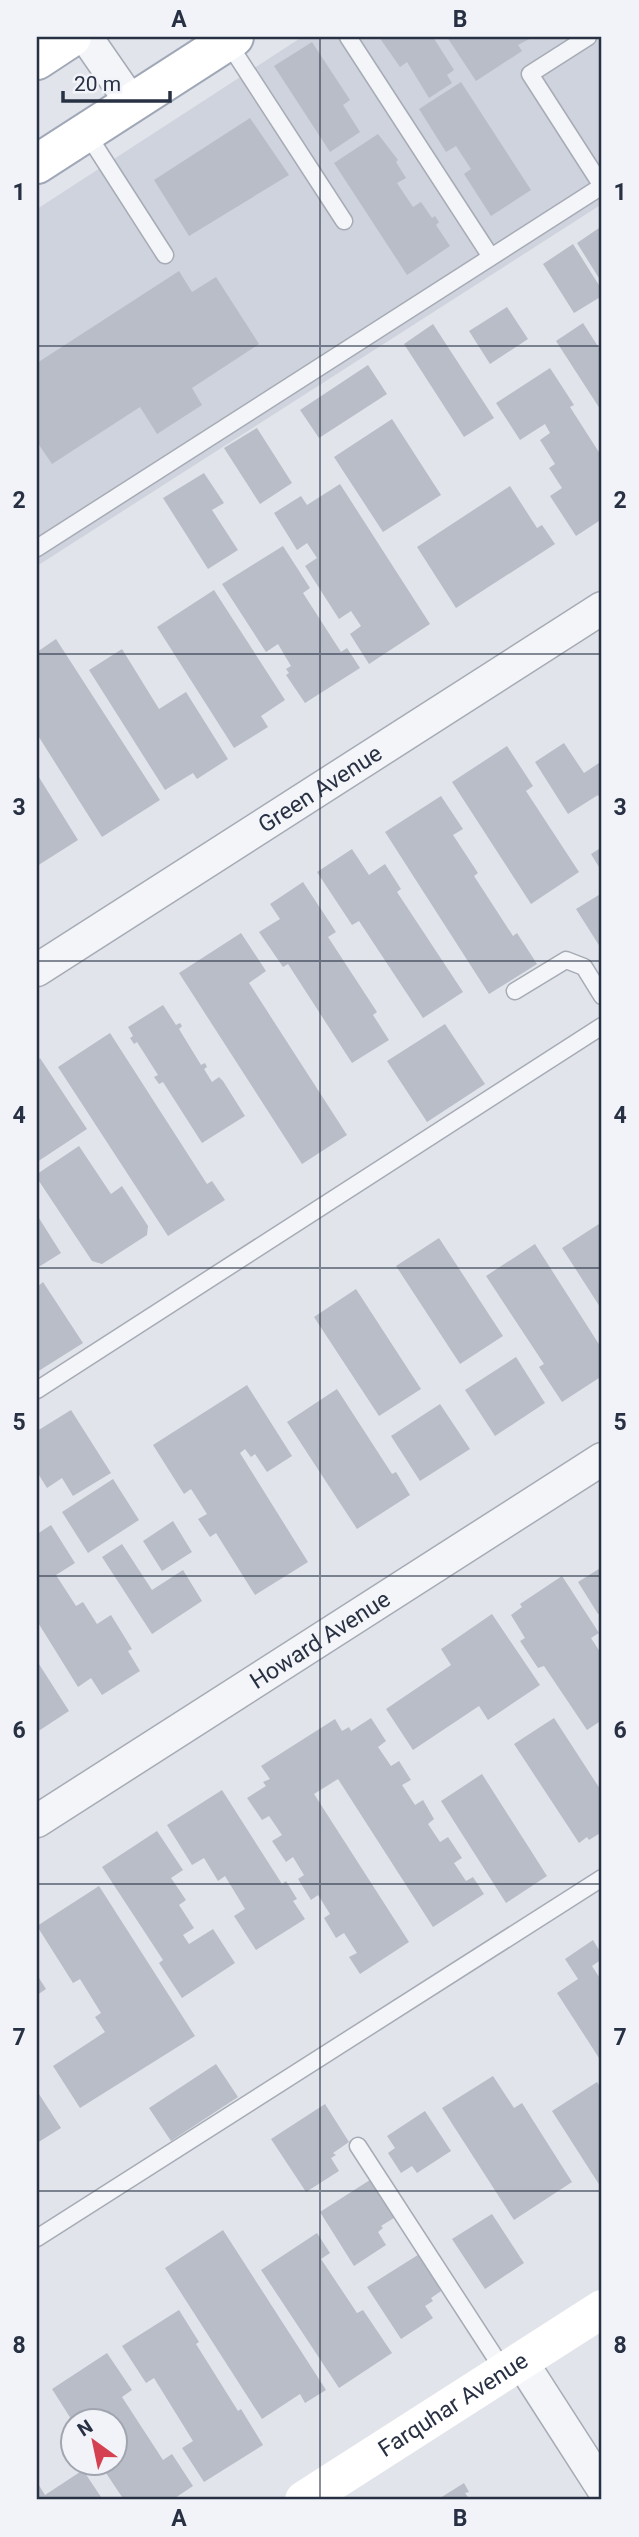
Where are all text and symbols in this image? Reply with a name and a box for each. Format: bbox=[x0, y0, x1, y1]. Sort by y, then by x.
text: A bbox=[171, 6, 187, 33]
text: B bbox=[453, 6, 467, 33]
scale bar bbox=[63, 60, 170, 104]
text: 20 m bbox=[74, 72, 121, 96]
text: 1 bbox=[12, 179, 26, 206]
text: 1 bbox=[613, 179, 627, 206]
text: 2 bbox=[12, 487, 26, 514]
text: 2 bbox=[613, 487, 627, 514]
street label: Green Avenue bbox=[253, 739, 387, 838]
text: 3 bbox=[12, 794, 26, 821]
text: 3 bbox=[613, 794, 627, 821]
text: 4 bbox=[12, 1102, 26, 1129]
text: 4 bbox=[613, 1102, 627, 1129]
text: 5 bbox=[12, 1409, 26, 1436]
text: 5 bbox=[613, 1409, 627, 1436]
street label: Howard Avenue bbox=[245, 1585, 395, 1695]
text: 6 bbox=[12, 1717, 26, 1744]
text: 6 bbox=[613, 1717, 627, 1744]
text: 7 bbox=[12, 2024, 26, 2051]
text: 7 bbox=[613, 2024, 627, 2051]
text: 8 bbox=[12, 2332, 26, 2359]
text: 8 bbox=[613, 2332, 627, 2359]
street label: Farquhar Avenue bbox=[373, 2347, 533, 2462]
north arrow bbox=[60, 2408, 130, 2478]
text: N bbox=[73, 2415, 97, 2441]
text: A bbox=[171, 2505, 187, 2532]
text: B bbox=[453, 2505, 467, 2532]

